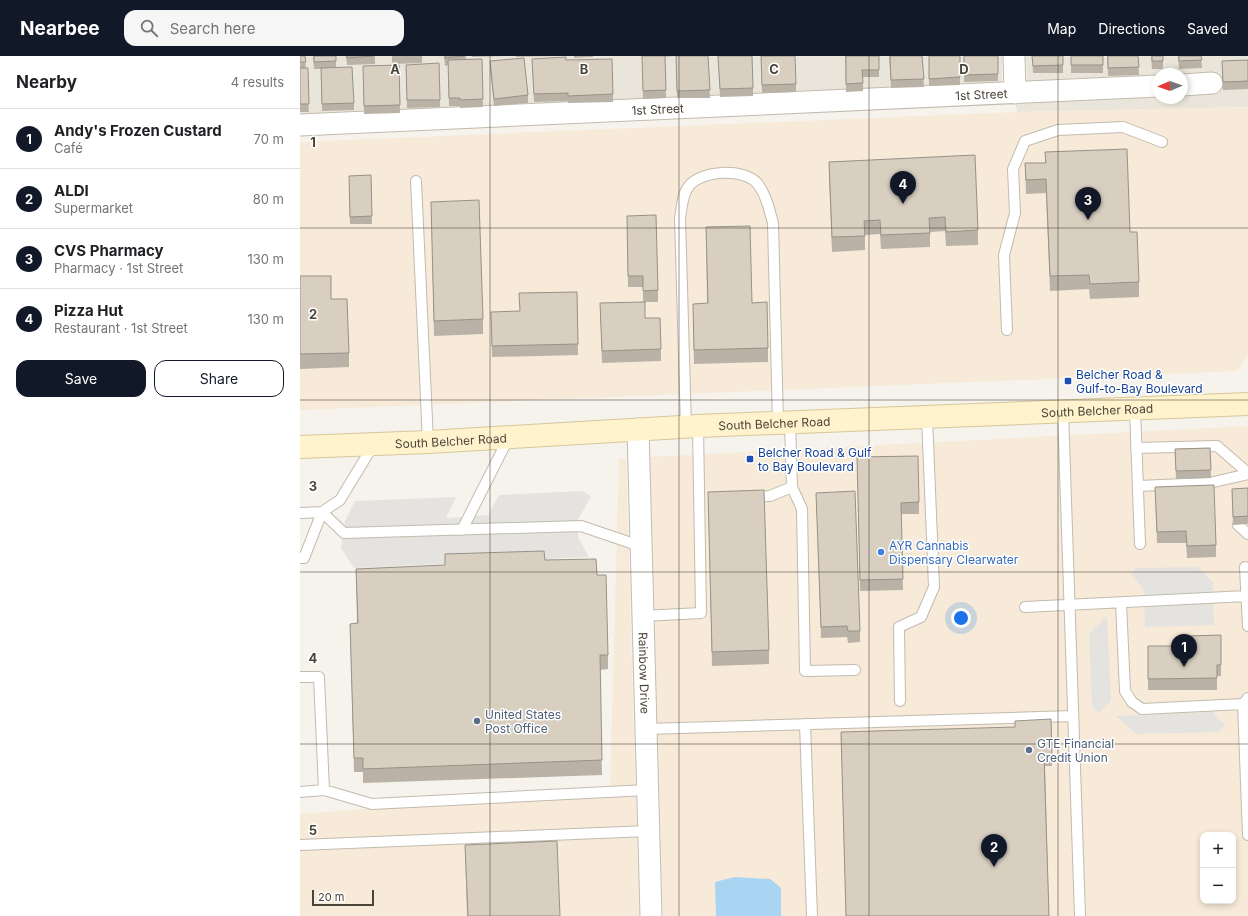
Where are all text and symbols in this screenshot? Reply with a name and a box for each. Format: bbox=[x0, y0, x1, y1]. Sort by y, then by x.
search box bbox=[124, 10, 404, 46]
text: Nearbee bbox=[20, 17, 100, 40]
icon: search bbox=[138, 17, 160, 39]
text: Search here bbox=[170, 19, 255, 38]
text: Map bbox=[1047, 20, 1076, 37]
text: Directions bbox=[1098, 20, 1165, 37]
text: Saved bbox=[1187, 20, 1228, 37]
text: A bbox=[390, 61, 400, 77]
text: B bbox=[580, 61, 589, 77]
text: C bbox=[769, 61, 779, 77]
text: D bbox=[959, 61, 969, 77]
north arrow bbox=[1152, 68, 1188, 104]
text: Nearby bbox=[16, 72, 77, 92]
text: 4 results bbox=[231, 74, 284, 90]
street label: 1st Street bbox=[955, 85, 1008, 103]
street label: 1st Street bbox=[631, 100, 684, 117]
text: Andy's Frozen Custard bbox=[54, 121, 222, 140]
text: 1 bbox=[26, 131, 32, 147]
text: 70 m bbox=[254, 131, 284, 147]
text: 1 bbox=[310, 134, 316, 150]
text: Café bbox=[54, 140, 83, 156]
pin: 4 bbox=[890, 171, 916, 204]
text: ALDI bbox=[54, 181, 89, 200]
pin: 3 bbox=[1075, 187, 1101, 220]
text: 2 bbox=[25, 191, 33, 207]
text: 80 m bbox=[253, 191, 284, 207]
text: Supermarket bbox=[54, 200, 133, 216]
text: CVS Pharmacy bbox=[54, 241, 164, 260]
text: 3 bbox=[25, 251, 33, 267]
text: 130 m bbox=[247, 251, 284, 267]
text: Pharmacy · 1st Street bbox=[54, 260, 183, 276]
text: Pizza Hut bbox=[54, 301, 123, 320]
text: 2 bbox=[309, 306, 317, 322]
text: 4 bbox=[25, 311, 33, 327]
text: 130 m bbox=[247, 311, 284, 327]
text: Restaurant · 1st Street bbox=[54, 320, 188, 336]
button: Save bbox=[16, 360, 146, 397]
button: Share bbox=[154, 360, 284, 397]
place label: Belcher Road & Gulf-to-Bay Boulevard bbox=[1076, 367, 1203, 396]
marker: Belcher Road & Gulf-to-Bay Boulevard bbox=[1063, 376, 1073, 386]
street label: South Belcher Road bbox=[1041, 400, 1153, 420]
street label: South Belcher Road bbox=[718, 413, 831, 433]
street label: South Belcher Road bbox=[395, 430, 507, 451]
place label: Belcher Road & Gulf to Bay Boulevard bbox=[758, 445, 872, 474]
marker: Belcher Road & Gulf to Bay Boulevard bbox=[745, 454, 755, 464]
text: 3 bbox=[309, 478, 317, 494]
place label: AYR Cannabis Dispensary Clearwater bbox=[889, 538, 1019, 567]
marker: AYR Cannabis Dispensary Clearwater bbox=[876, 547, 886, 557]
your location bbox=[951, 608, 971, 628]
street label: Rainbow Drive bbox=[636, 632, 653, 714]
pin: 1 bbox=[1171, 634, 1197, 667]
text: 4 bbox=[309, 650, 318, 666]
place label: United States Post Office bbox=[485, 707, 561, 736]
marker: United States Post Office bbox=[472, 716, 482, 726]
place label: GTE Financial Credit Union bbox=[1037, 736, 1114, 765]
marker: GTE Financial Credit Union bbox=[1024, 745, 1034, 755]
text: 5 bbox=[309, 822, 317, 838]
map controls bbox=[1200, 832, 1236, 904]
button: + bbox=[1200, 832, 1236, 868]
pin: 2 bbox=[981, 834, 1007, 867]
button: − bbox=[1200, 868, 1236, 904]
scale bar bbox=[312, 888, 374, 907]
text: 20 m bbox=[318, 890, 344, 904]

